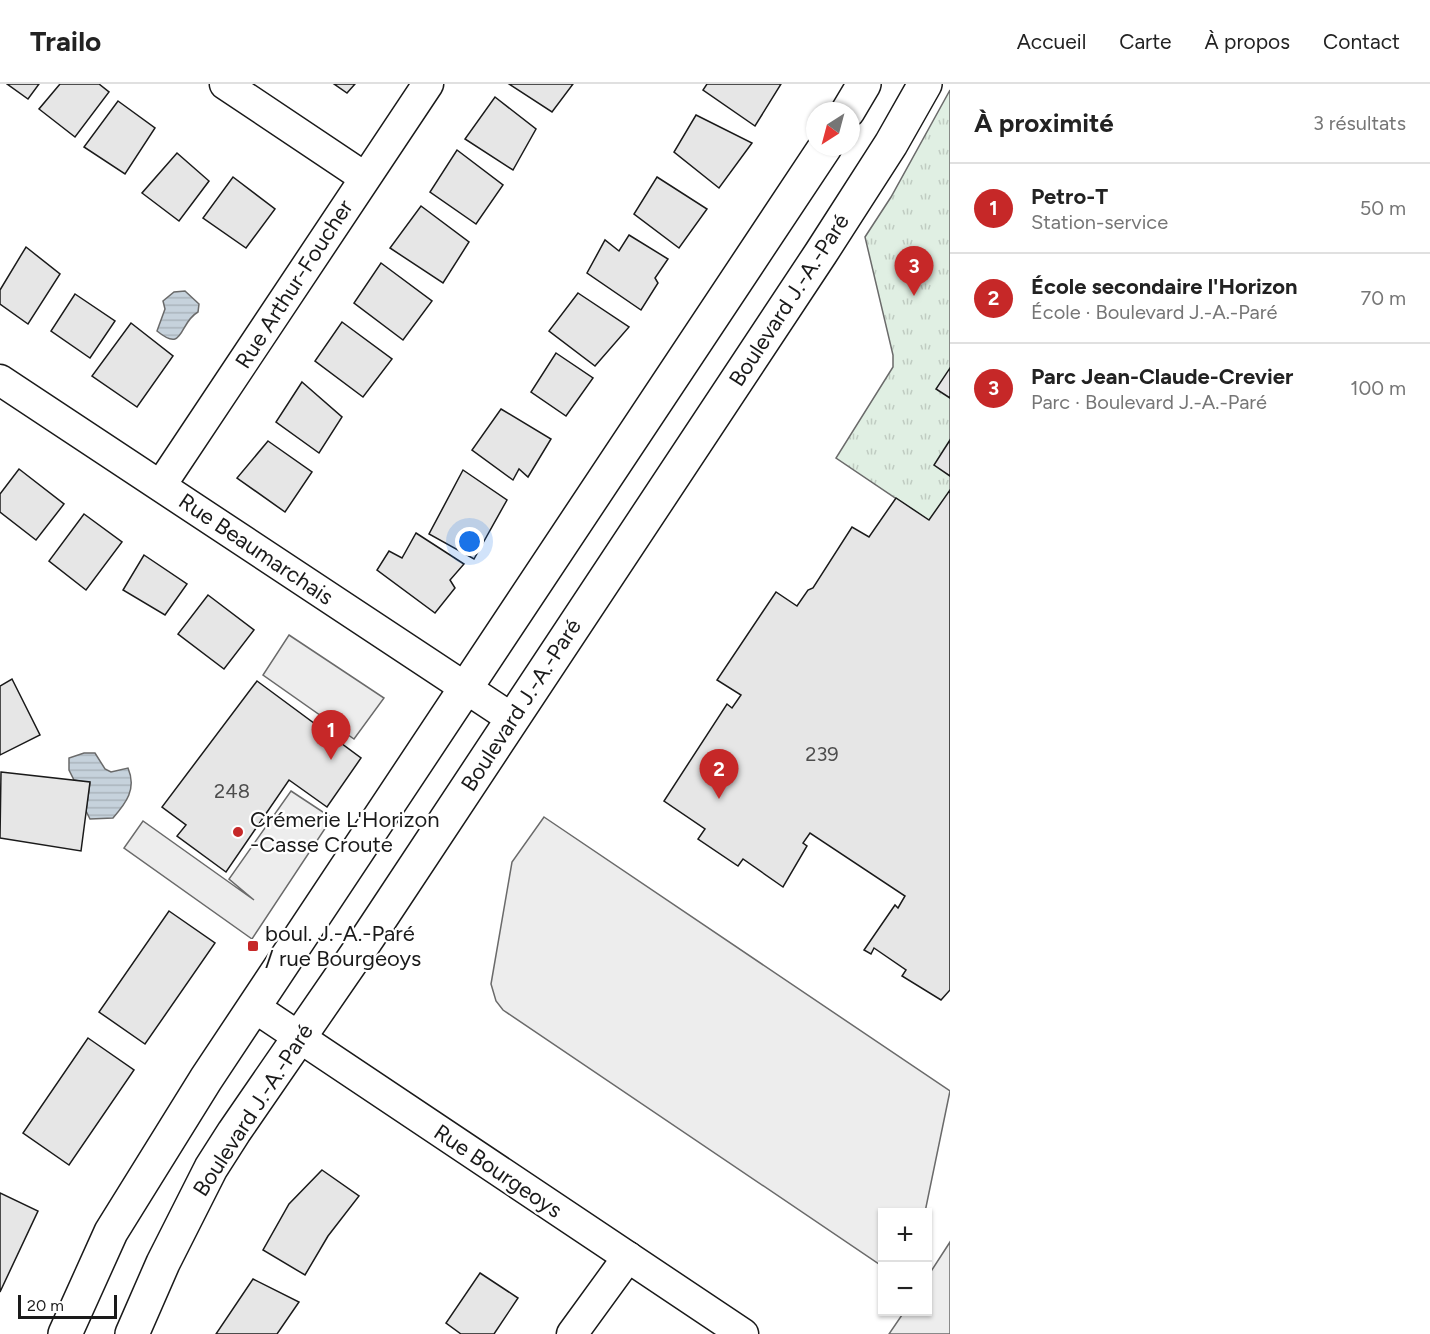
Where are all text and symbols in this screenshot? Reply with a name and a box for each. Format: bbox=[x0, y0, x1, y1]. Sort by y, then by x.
text: Trailo bbox=[30, 24, 101, 58]
text: Accueil bbox=[1017, 29, 1086, 54]
text: Carte bbox=[1119, 29, 1172, 54]
text: À propos bbox=[1205, 29, 1290, 54]
text: Contact bbox=[1323, 29, 1400, 54]
north arrow bbox=[806, 102, 860, 156]
text: À proximité bbox=[974, 107, 1114, 139]
text: 3 résultats bbox=[1313, 111, 1406, 135]
text: Petro-T bbox=[1031, 183, 1108, 210]
street label: Rue Arthur-Foucher bbox=[229, 194, 359, 373]
text: 1 bbox=[989, 196, 998, 220]
text: 50 m bbox=[1360, 196, 1406, 220]
street label: Boulevard J.-A.-Paré bbox=[723, 209, 855, 391]
text: Station-service bbox=[1031, 210, 1168, 234]
pin: 3 bbox=[894, 246, 934, 296]
text: École secondaire l'Horizon bbox=[1031, 273, 1298, 300]
text: 2 bbox=[988, 286, 999, 310]
text: 70 m bbox=[1360, 286, 1406, 310]
text: École · Boulevard J.-A.-Paré bbox=[1031, 300, 1277, 324]
text: Parc Jean-Claude-Crevier bbox=[1031, 363, 1293, 390]
text: 3 bbox=[988, 376, 999, 400]
text: 100 m bbox=[1350, 376, 1406, 400]
text: Parc · Boulevard J.-A.-Paré bbox=[1031, 390, 1267, 414]
street label: Rue Beaumarchais bbox=[174, 487, 338, 611]
your location bbox=[455, 527, 484, 556]
street label: Boulevard J.-A.-Paré bbox=[455, 614, 587, 796]
pin: 1 bbox=[312, 710, 350, 760]
house number: 239 bbox=[805, 742, 839, 766]
pin: 2 bbox=[700, 750, 738, 799]
house number: 248 bbox=[214, 779, 250, 803]
place label: Crémerie L'Horizon -Casse Croute bbox=[250, 806, 440, 858]
marker: Crémerie L'Horizon -Casse Croute bbox=[231, 825, 245, 839]
place label: boul. J.-A.-Paré / rue Bourgeoys bbox=[265, 920, 421, 972]
marker: boul. J.-A.-Paré / rue Bourgeoys bbox=[246, 939, 260, 953]
street label: Boulevard J.-A.-Paré bbox=[187, 1019, 319, 1201]
street label: Rue Bourgeoys bbox=[429, 1118, 567, 1224]
map controls bbox=[878, 1208, 932, 1316]
button: + bbox=[878, 1208, 932, 1262]
button: − bbox=[878, 1262, 932, 1316]
scale bar bbox=[18, 1292, 117, 1320]
text: 20 m bbox=[27, 1296, 64, 1315]

